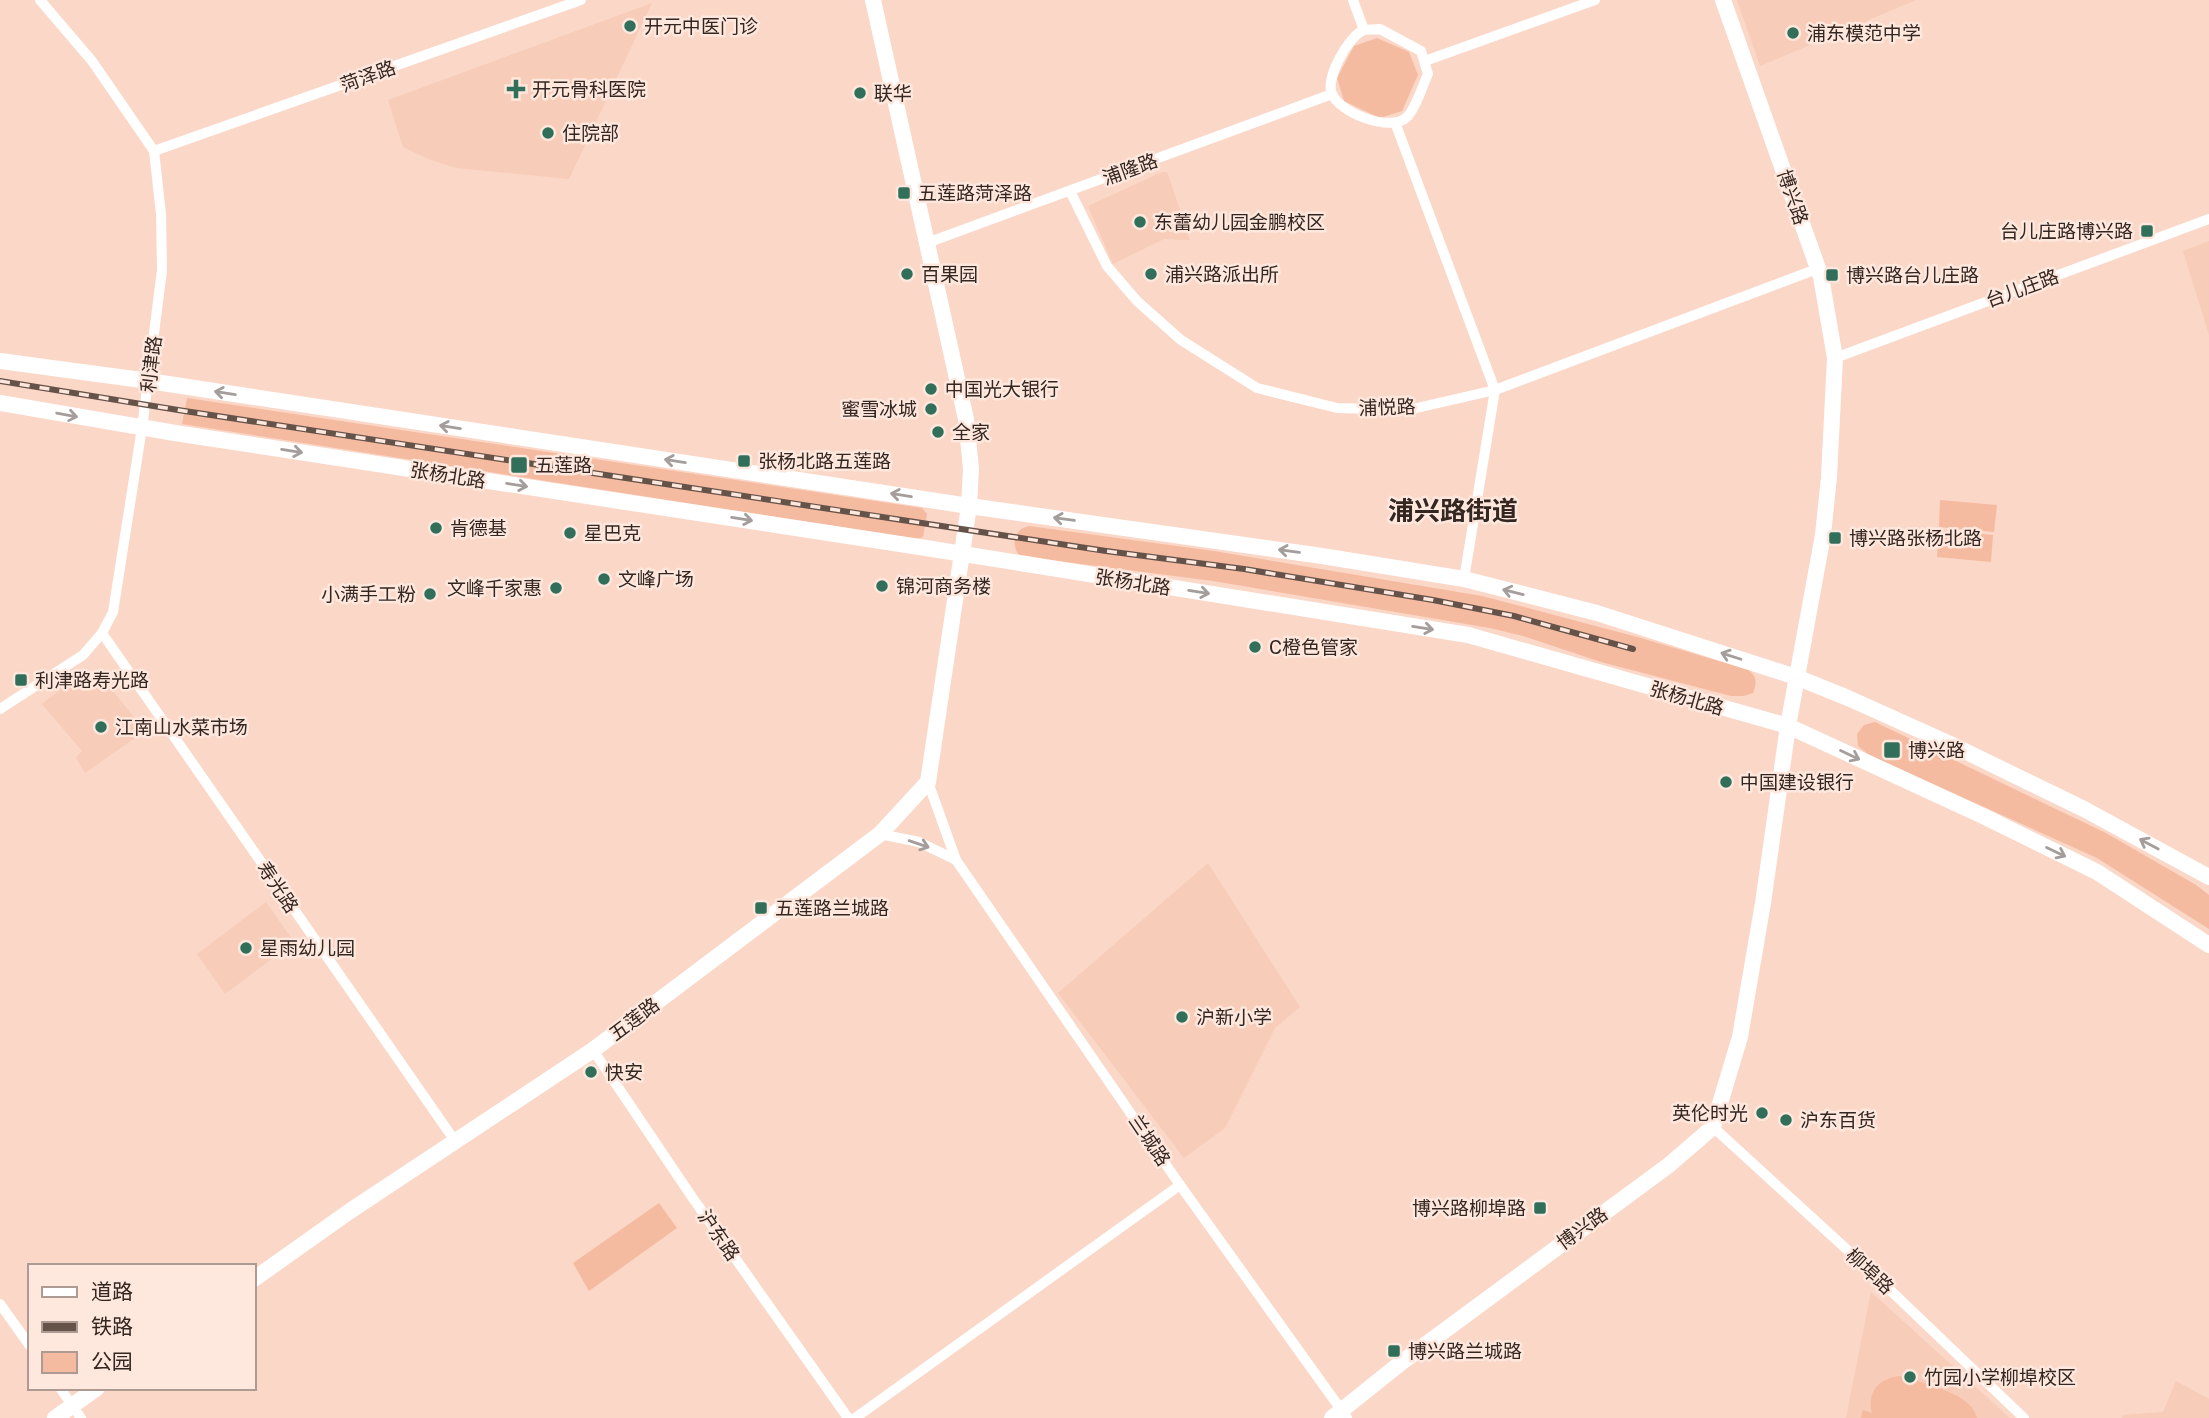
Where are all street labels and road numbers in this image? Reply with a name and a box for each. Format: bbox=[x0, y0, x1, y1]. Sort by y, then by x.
street label: 菏泽路 bbox=[337, 56, 399, 96]
street label: 浦隆路 bbox=[1099, 149, 1161, 189]
street label: 博兴路 bbox=[1773, 166, 1813, 228]
street label: 台儿庄路 bbox=[1983, 265, 2061, 311]
street label: 利津路 bbox=[137, 334, 165, 394]
street label: 浦悦路 bbox=[1358, 395, 1416, 419]
street label: 张杨北路 bbox=[409, 458, 487, 492]
street label: 张杨北路 bbox=[1094, 565, 1172, 599]
street label: 张杨北路 bbox=[1647, 677, 1727, 719]
street label: 寿光路 bbox=[253, 857, 303, 917]
street label: 五莲路 bbox=[605, 993, 663, 1045]
street label: 兰城路 bbox=[1125, 1110, 1175, 1170]
street label: 博兴路 bbox=[1552, 1202, 1612, 1254]
street label: 沪东路 bbox=[694, 1205, 744, 1265]
street label: 柳埠路 bbox=[1842, 1244, 1898, 1298]

